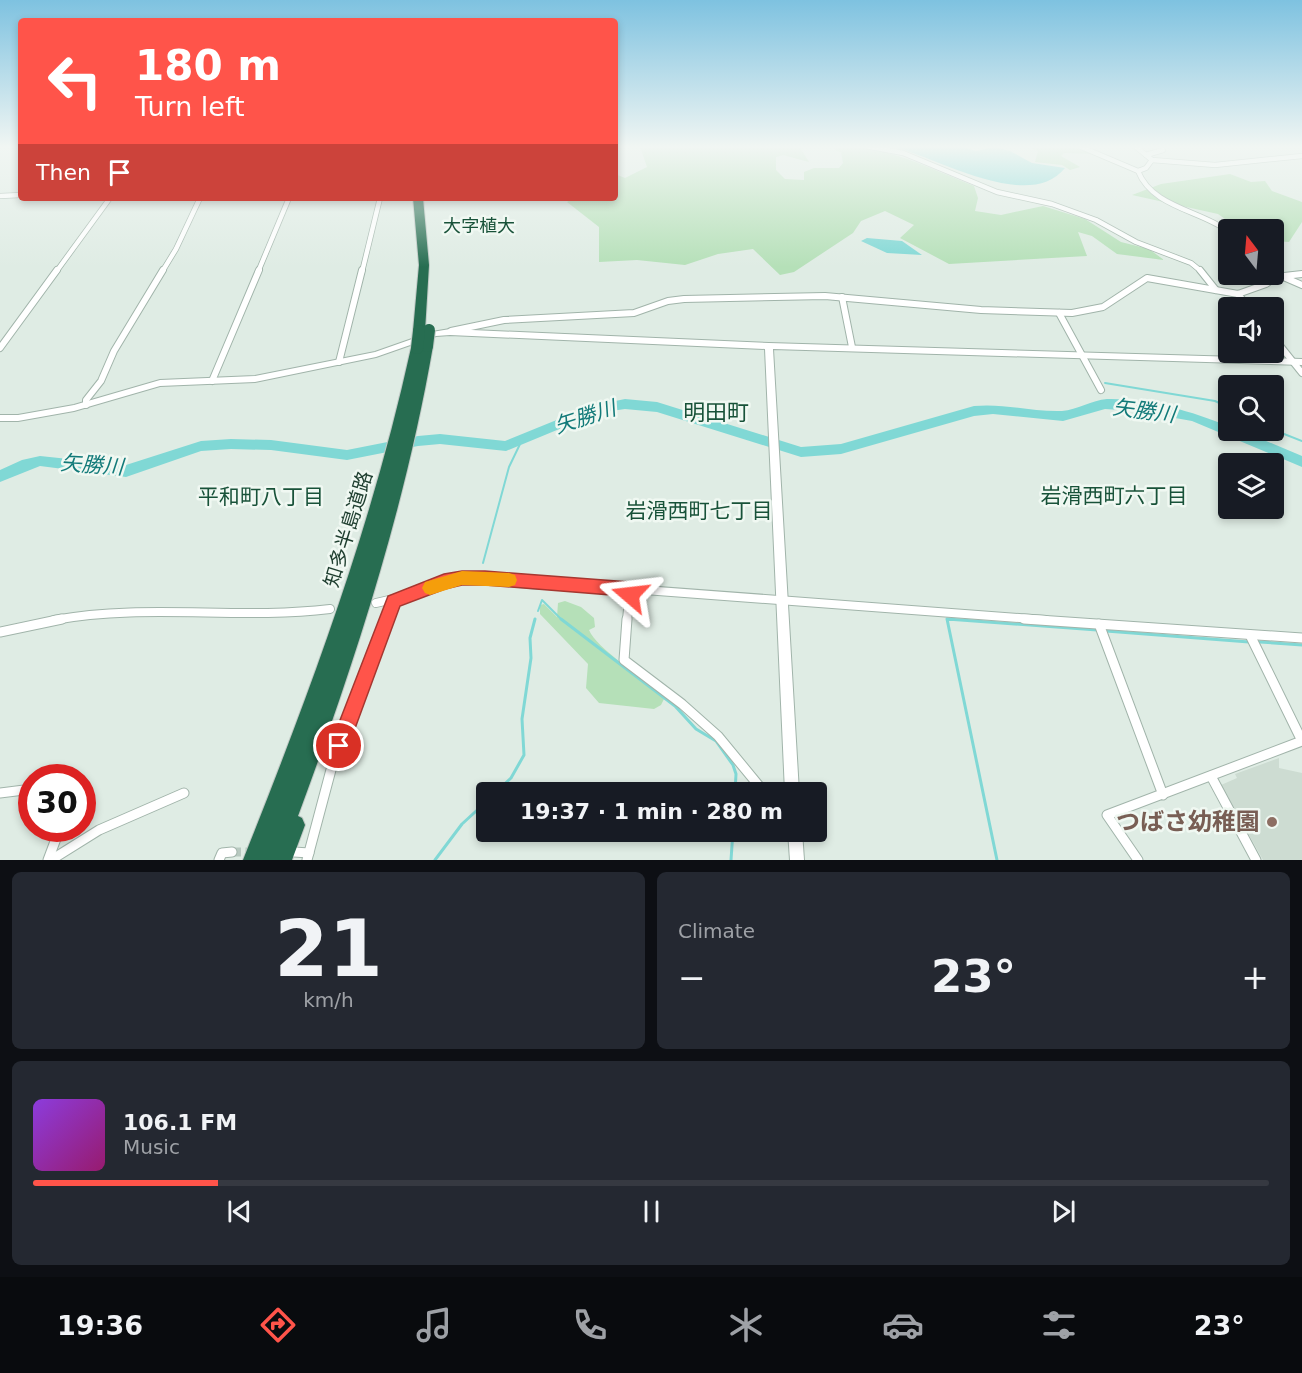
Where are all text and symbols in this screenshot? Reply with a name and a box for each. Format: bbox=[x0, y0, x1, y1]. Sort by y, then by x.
text: 180 m bbox=[135, 41, 281, 90]
icon: left bbox=[36, 42, 114, 120]
text: Turn left bbox=[135, 91, 245, 122]
icon: arrive bbox=[103, 156, 136, 189]
text: Then bbox=[36, 160, 91, 185]
district label: 大字植大 bbox=[443, 215, 515, 236]
north arrow bbox=[1218, 219, 1284, 285]
map controls bbox=[1218, 219, 1284, 519]
button: sound bbox=[1218, 297, 1284, 363]
button: search bbox=[1218, 375, 1284, 441]
water label: 矢勝川 bbox=[551, 395, 621, 438]
water label: 矢勝川 bbox=[1111, 395, 1179, 427]
district label: 明田町 bbox=[683, 400, 749, 425]
water label: 矢勝川 bbox=[60, 451, 126, 479]
button: layers bbox=[1218, 453, 1284, 519]
street label: 知多半島道路 bbox=[319, 468, 377, 590]
district label: 岩滑西町六丁目 bbox=[1041, 484, 1188, 508]
district label: 平和町八丁目 bbox=[198, 485, 324, 509]
district label: 岩滑西町七丁目 bbox=[626, 499, 773, 523]
position arrow bbox=[598, 563, 662, 627]
pin bbox=[313, 720, 364, 771]
icon: arrive bbox=[322, 729, 355, 762]
speed limit sign: 30 bbox=[18, 764, 96, 842]
text: 19:37 · 1 min · 280 m bbox=[520, 799, 783, 824]
place label: つばさ幼稚園 bbox=[1116, 808, 1260, 836]
marker: つばさ幼稚園 bbox=[1265, 815, 1279, 829]
text: 21 bbox=[274, 904, 383, 994]
text: Climate bbox=[678, 919, 755, 943]
text: 23° bbox=[931, 950, 1016, 1003]
text: − bbox=[678, 958, 706, 997]
text: + bbox=[1241, 958, 1269, 997]
text: km/h bbox=[303, 988, 354, 1012]
text: 106.1 FM bbox=[123, 1110, 237, 1135]
text: Music bbox=[123, 1135, 180, 1159]
icon: previous bbox=[223, 1195, 256, 1228]
icon: pause bbox=[635, 1195, 668, 1228]
icon: next bbox=[1047, 1195, 1080, 1228]
icon: directions bbox=[257, 1304, 299, 1346]
icon: music bbox=[413, 1304, 455, 1346]
icon: phone bbox=[569, 1304, 611, 1346]
icon: climate bbox=[725, 1304, 767, 1346]
icon: car bbox=[882, 1304, 924, 1346]
icon: filters bbox=[1038, 1304, 1080, 1346]
text: 19:36 bbox=[57, 1310, 143, 1341]
text: 23° bbox=[1194, 1310, 1245, 1341]

